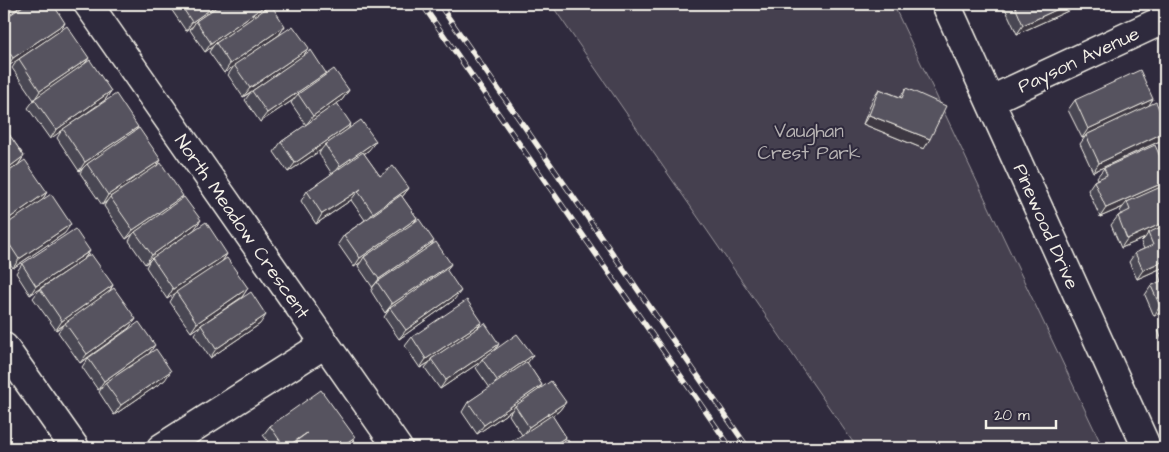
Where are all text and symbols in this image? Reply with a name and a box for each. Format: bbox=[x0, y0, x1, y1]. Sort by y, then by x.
street label: Payson Avenue bbox=[1013, 20, 1144, 101]
park label: Vaughan Crest Park bbox=[758, 118, 861, 167]
street label: North Meadow Crescent bbox=[168, 129, 316, 325]
street label: Pinewood Drive bbox=[1006, 160, 1085, 294]
scale bar bbox=[986, 397, 1056, 429]
text: 20 m bbox=[994, 405, 1030, 426]

